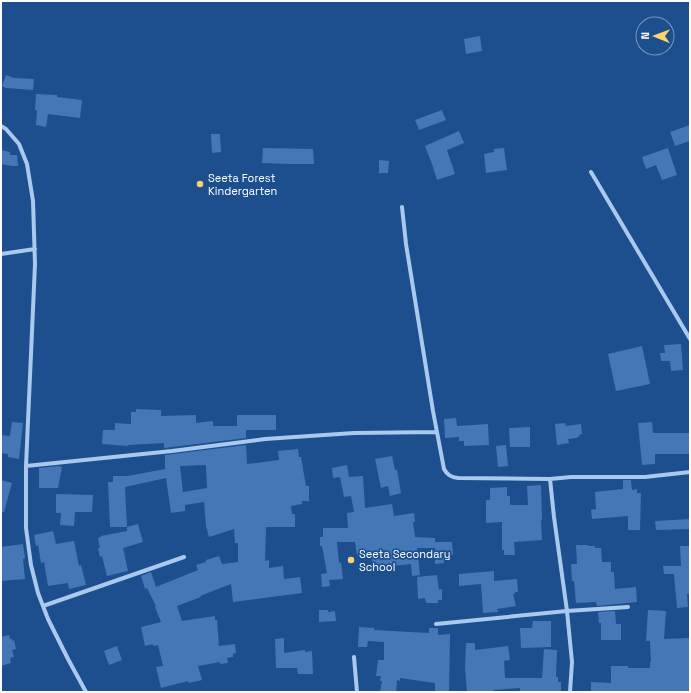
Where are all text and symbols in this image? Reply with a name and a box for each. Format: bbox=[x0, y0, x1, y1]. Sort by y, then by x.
north arrow bbox=[635, 16, 675, 56]
text: N bbox=[638, 32, 652, 40]
place label: Seeta Forest Kindergarten bbox=[208, 171, 277, 198]
marker: Seeta Forest Kindergarten bbox=[195, 179, 205, 189]
place label: Seeta Secondary School bbox=[359, 547, 450, 574]
marker: Seeta Secondary School bbox=[346, 555, 356, 565]

